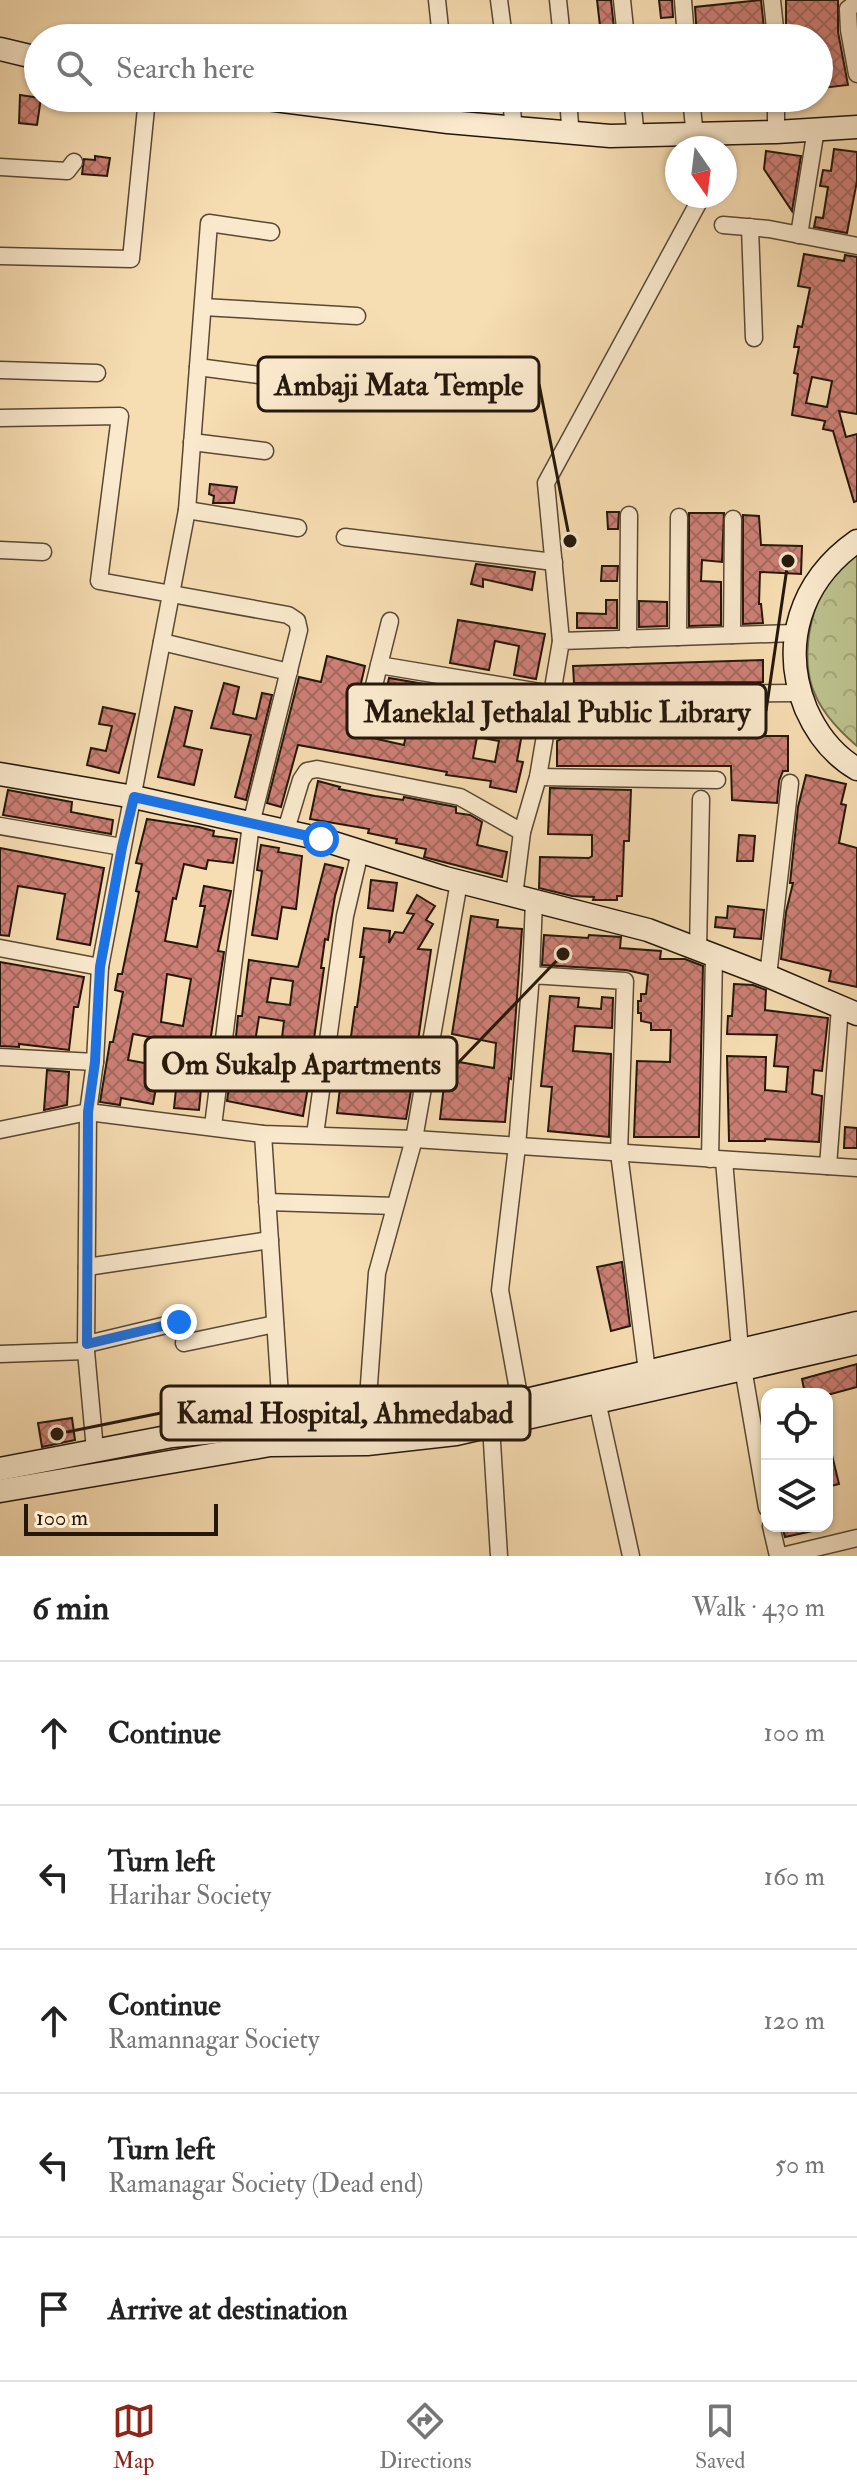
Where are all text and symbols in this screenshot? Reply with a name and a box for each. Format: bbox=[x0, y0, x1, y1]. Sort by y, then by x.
search box bbox=[24, 24, 833, 112]
icon: search bbox=[52, 46, 96, 90]
text: Search here bbox=[116, 50, 255, 87]
north arrow bbox=[665, 136, 737, 208]
callout: Ambaji Mata Temple bbox=[258, 357, 539, 411]
text: Ambaji Mata Temple bbox=[272, 367, 524, 404]
callout: Maneklal Jethalal Public Library bbox=[347, 684, 766, 738]
text: Maneklal Jethalal Public Library bbox=[362, 694, 752, 731]
route start bbox=[303, 821, 339, 857]
callout: Om Sukalp Apartments bbox=[145, 1037, 457, 1091]
text: Om Sukalp Apartments bbox=[161, 1046, 441, 1083]
route end bbox=[161, 1304, 197, 1340]
callout: Kamal Hospital, Ahmedabad bbox=[161, 1386, 530, 1440]
map controls bbox=[761, 1388, 833, 1532]
button: locate bbox=[761, 1388, 833, 1460]
text: Kamal Hospital, Ahmedabad bbox=[176, 1395, 514, 1432]
button: layers bbox=[761, 1460, 833, 1532]
scale bar bbox=[24, 1500, 218, 1536]
text: 100 m bbox=[36, 1504, 88, 1532]
text: 6 min bbox=[32, 1587, 109, 1630]
text: Walk · 430 m bbox=[692, 1592, 825, 1624]
icon: ahead bbox=[32, 1711, 76, 1755]
text: Continue bbox=[108, 1715, 221, 1752]
text: 100 m bbox=[764, 1717, 825, 1749]
text: Turn left bbox=[108, 1843, 215, 1880]
icon: left bbox=[32, 1855, 76, 1899]
text: 160 m bbox=[764, 1861, 825, 1893]
text: Harihar Society bbox=[108, 1880, 271, 1912]
text: Continue bbox=[108, 1987, 221, 2024]
icon: ahead bbox=[32, 1999, 76, 2043]
text: 120 m bbox=[764, 2005, 825, 2037]
text: Ramannagar Society bbox=[108, 2024, 319, 2056]
text: Turn left bbox=[108, 2131, 215, 2168]
icon: left bbox=[32, 2143, 76, 2187]
text: 50 m bbox=[775, 2149, 825, 2181]
text: Ramanagar Society (Dead end) bbox=[108, 2168, 424, 2200]
icon: arrive bbox=[32, 2287, 76, 2331]
text: Arrive at destination bbox=[108, 2291, 348, 2328]
tab: Map bbox=[112, 2399, 156, 2475]
tab: Directions bbox=[379, 2399, 472, 2475]
tab: Saved bbox=[695, 2399, 745, 2475]

